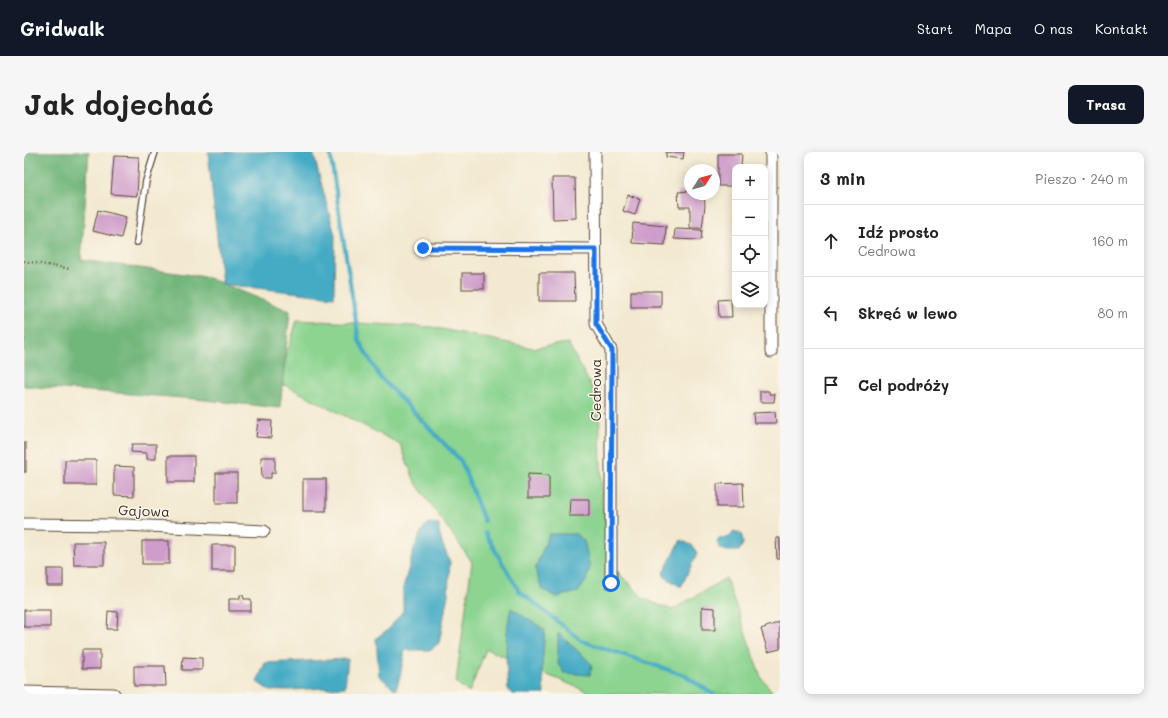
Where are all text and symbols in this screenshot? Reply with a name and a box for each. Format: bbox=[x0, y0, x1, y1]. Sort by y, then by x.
text: Gridwalk bbox=[20, 16, 105, 41]
text: Start bbox=[917, 19, 953, 38]
text: Mapa bbox=[975, 19, 1012, 38]
text: O nas bbox=[1034, 19, 1073, 38]
text: Kontakt bbox=[1095, 19, 1148, 38]
button: Trasa bbox=[1068, 85, 1144, 124]
text: Jak dojechać bbox=[24, 86, 214, 122]
north arrow bbox=[684, 164, 720, 200]
map controls bbox=[732, 164, 768, 308]
button: + bbox=[732, 164, 768, 200]
text: 3 min bbox=[820, 167, 865, 189]
text: Pieszo · 240 m bbox=[1035, 170, 1128, 187]
button: − bbox=[732, 200, 768, 236]
text: Idź prosto bbox=[858, 222, 939, 242]
icon: ahead bbox=[820, 230, 842, 252]
text: 160 m bbox=[1092, 232, 1128, 249]
button: locate bbox=[732, 236, 768, 272]
route end bbox=[414, 239, 432, 257]
text: Cedrowa bbox=[858, 242, 916, 259]
button: layers bbox=[732, 272, 768, 308]
icon: left bbox=[820, 302, 842, 324]
text: Skręć w lewo bbox=[858, 303, 957, 323]
text: 80 m bbox=[1098, 304, 1128, 321]
street label: Cedrowa bbox=[586, 359, 605, 421]
icon: arrive bbox=[820, 374, 842, 396]
text: Cel podróży bbox=[858, 375, 949, 395]
street label: Gajowa bbox=[118, 500, 170, 521]
route start bbox=[602, 574, 620, 592]

